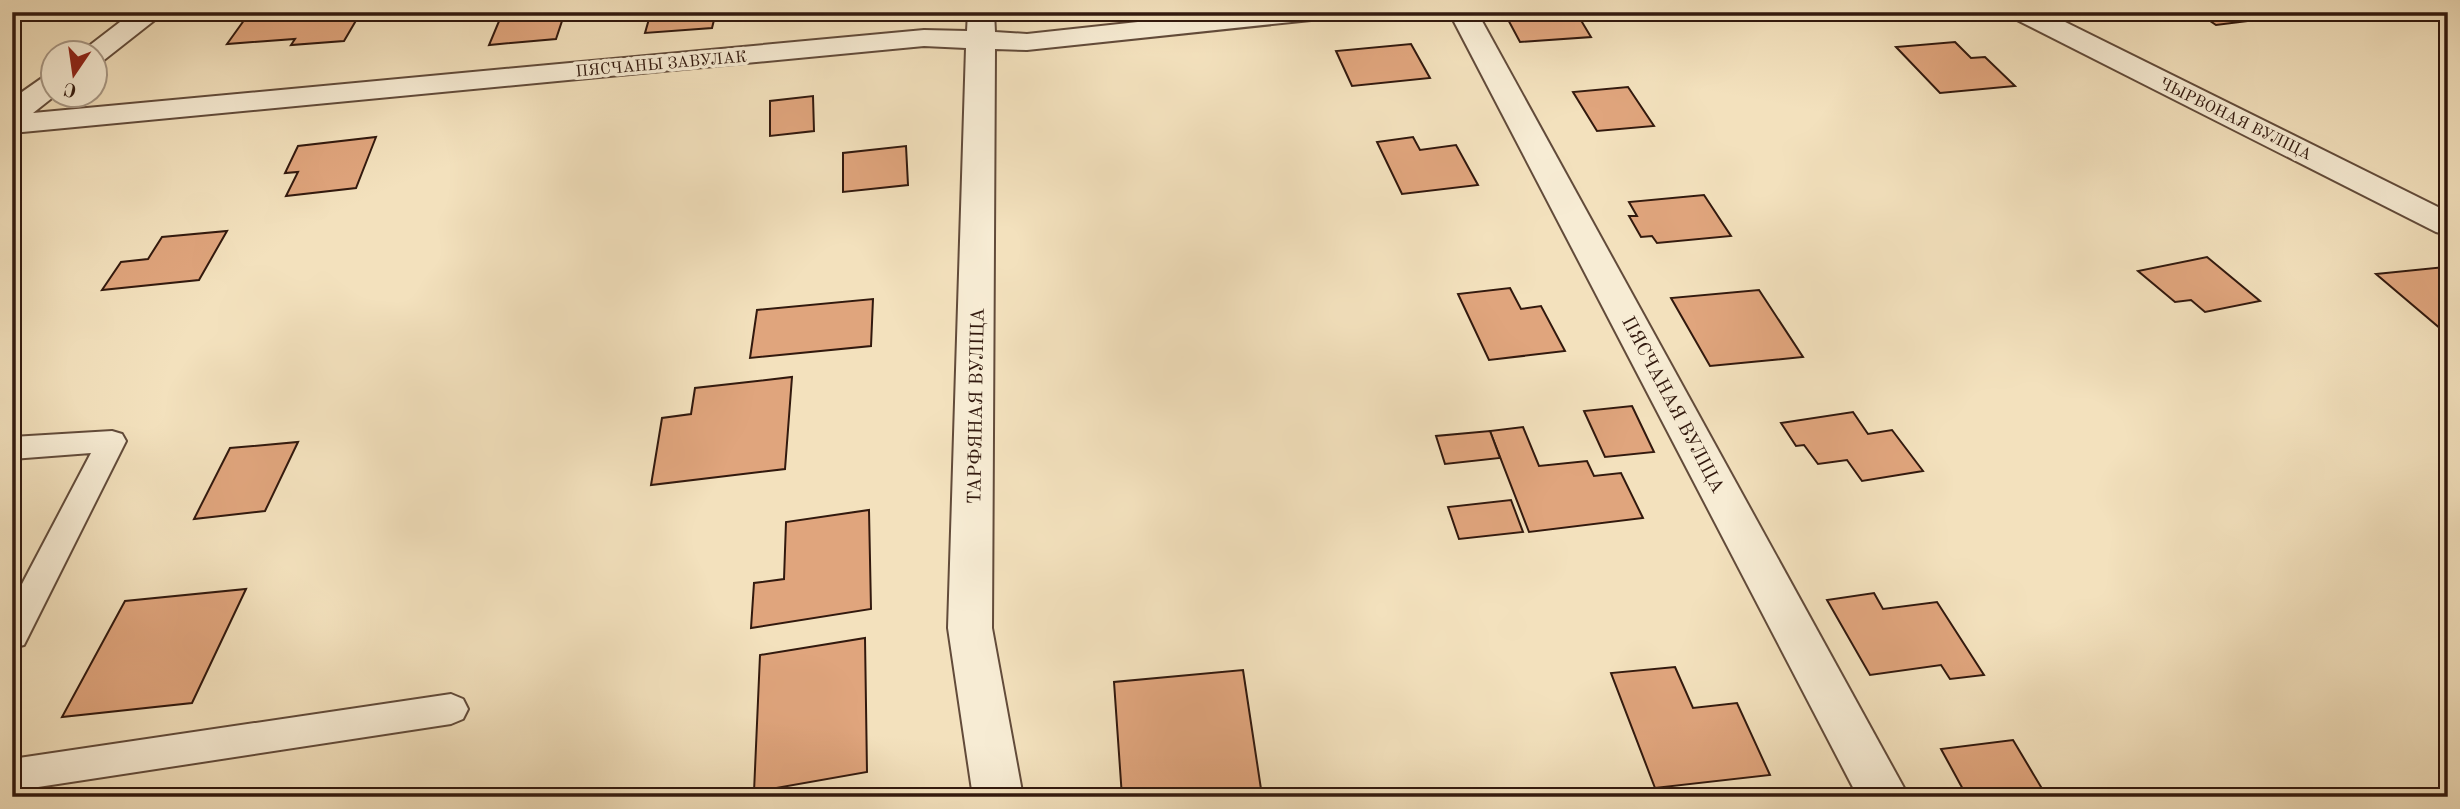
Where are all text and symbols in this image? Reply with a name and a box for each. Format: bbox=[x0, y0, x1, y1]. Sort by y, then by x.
north arrow bbox=[38, 38, 108, 108]
street label: ПЯСЧАНЫ ЗАВУЛАК bbox=[575, 50, 748, 80]
street label: ЧЫРВОНАЯ ВУЛІЦА bbox=[2156, 76, 2314, 164]
text: С bbox=[62, 77, 79, 99]
street label: ТАРФЯНАЯ ВУЛІЦА bbox=[966, 307, 989, 504]
street label: ПЯСЧАНАЯ ВУЛІЦА bbox=[1617, 314, 1727, 497]

